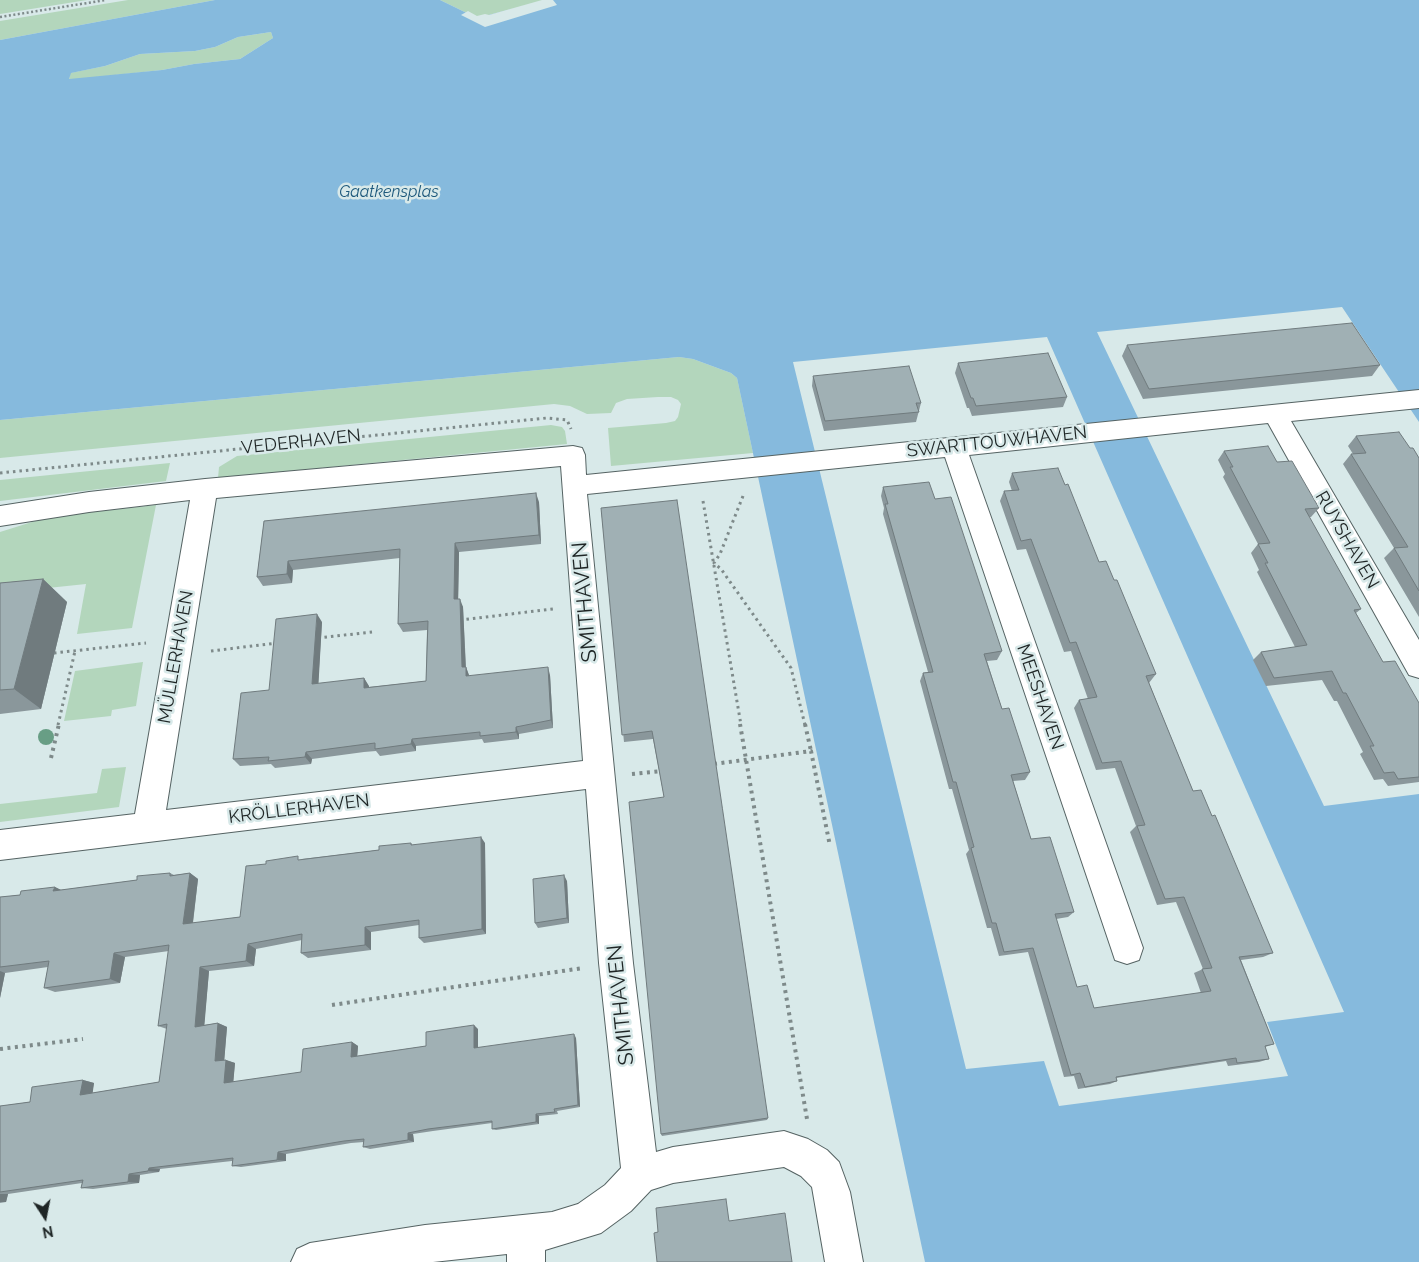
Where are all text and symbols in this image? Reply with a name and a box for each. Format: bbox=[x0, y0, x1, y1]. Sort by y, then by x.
water label: Gaatkensplas bbox=[339, 182, 439, 202]
street label: SWARTTOUWHAVEN bbox=[906, 422, 1088, 462]
street label: VEDERHAVEN bbox=[240, 425, 362, 459]
street label: RUYSHAVEN bbox=[1310, 487, 1384, 593]
street label: SMITHAVEN bbox=[567, 541, 603, 663]
street label: MÜLLERHAVEN bbox=[154, 589, 198, 725]
street label: MEESHAVEN bbox=[1012, 641, 1068, 753]
street label: KRÖLLERHAVEN bbox=[227, 790, 371, 828]
street label: SMITHAVEN bbox=[602, 944, 640, 1066]
north arrow bbox=[20, 1192, 70, 1242]
text: N bbox=[41, 1223, 55, 1241]

